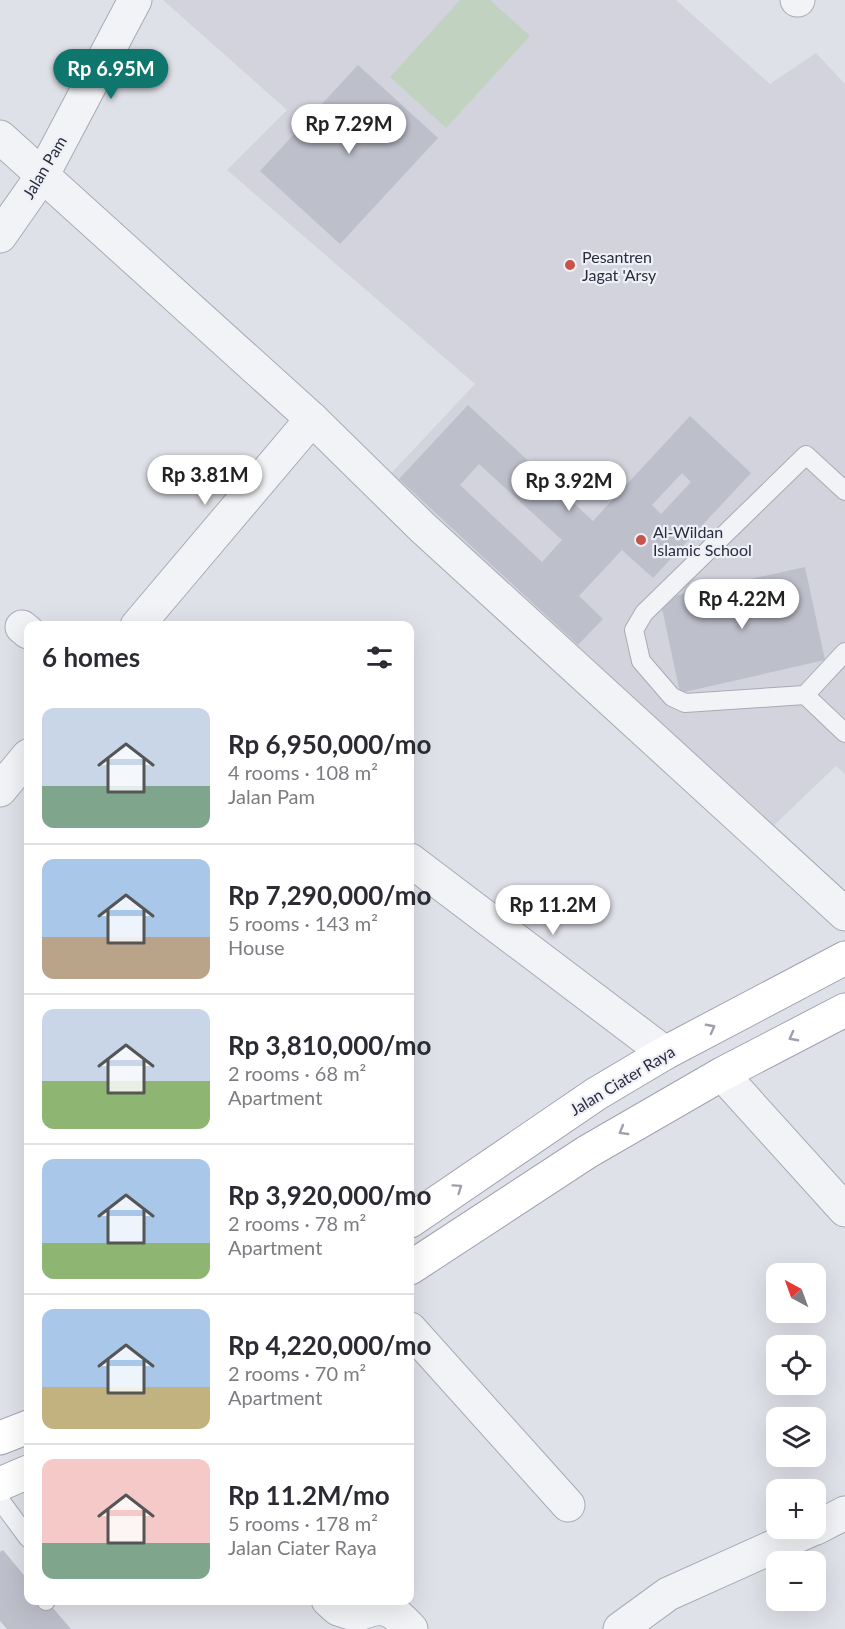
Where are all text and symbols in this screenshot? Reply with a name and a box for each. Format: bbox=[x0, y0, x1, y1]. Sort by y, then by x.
pin: Rp 6.95M bbox=[49, 49, 173, 100]
text: Rp 6.95M bbox=[67, 56, 155, 80]
pin: Rp 7.29M bbox=[287, 104, 411, 155]
text: Rp 7.29M bbox=[305, 111, 393, 135]
street label: Jalan Pam bbox=[18, 132, 70, 202]
place label: Pesantren Jagat 'Arsy bbox=[582, 247, 657, 284]
marker: Pesantren Jagat 'Arsy bbox=[563, 258, 577, 272]
pin: Rp 3.81M bbox=[143, 455, 267, 506]
pin: Rp 3.92M bbox=[507, 461, 631, 512]
text: Rp 3.81M bbox=[161, 462, 249, 486]
text: Rp 3.92M bbox=[525, 468, 613, 492]
place label: Al-Wildan Islamic School bbox=[653, 522, 752, 559]
marker: Al-Wildan Islamic School bbox=[634, 533, 648, 547]
pin: Rp 4.22M bbox=[680, 579, 804, 630]
text: Rp 4.22M bbox=[698, 586, 786, 610]
text: 6 homes bbox=[42, 641, 140, 673]
icon: filters bbox=[363, 641, 396, 674]
text: Rp 6,950,000/mo bbox=[228, 728, 431, 760]
icon: home bbox=[90, 732, 162, 804]
text: 4 rooms · 108 m² bbox=[228, 760, 378, 784]
text: Jalan Pam bbox=[228, 784, 315, 808]
text: Rp 7,290,000/mo bbox=[228, 879, 431, 911]
icon: home bbox=[90, 883, 162, 955]
pin: Rp 11.2M bbox=[491, 885, 615, 936]
text: Rp 11.2M bbox=[509, 892, 597, 916]
text: 5 rooms · 143 m² bbox=[228, 911, 378, 935]
text: House bbox=[228, 935, 285, 959]
one-way arrow bbox=[705, 1024, 716, 1035]
text: Rp 3,810,000/mo bbox=[228, 1029, 431, 1061]
one-way arrow bbox=[789, 1030, 799, 1041]
icon: home bbox=[90, 1033, 162, 1105]
street label: Jalan Ciater Raya bbox=[566, 1041, 678, 1119]
text: 2 rooms · 68 m² bbox=[228, 1061, 366, 1085]
text: Apartment bbox=[228, 1085, 322, 1109]
one-way arrow bbox=[619, 1124, 629, 1136]
text: Rp 3,920,000/mo bbox=[228, 1179, 431, 1211]
icon: home bbox=[90, 1183, 162, 1255]
one-way arrow bbox=[451, 1184, 462, 1195]
text: 2 rooms · 78 m² bbox=[228, 1211, 366, 1235]
text: Apartment bbox=[228, 1235, 322, 1259]
north arrow bbox=[766, 1263, 826, 1323]
map controls bbox=[766, 1263, 826, 1611]
text: Rp 4,220,000/mo bbox=[228, 1329, 431, 1361]
icon: home bbox=[90, 1333, 162, 1405]
button: locate bbox=[766, 1335, 826, 1395]
text: 2 rooms · 70 m² bbox=[228, 1361, 366, 1385]
text: Apartment bbox=[228, 1385, 322, 1409]
button: layers bbox=[766, 1407, 826, 1467]
text: Rp 11.2M/mo bbox=[228, 1479, 390, 1511]
button: + bbox=[766, 1479, 826, 1539]
icon: home bbox=[90, 1483, 162, 1555]
text: 5 rooms · 178 m² bbox=[228, 1511, 378, 1535]
text: Jalan Ciater Raya bbox=[228, 1535, 377, 1559]
button: − bbox=[766, 1551, 826, 1611]

